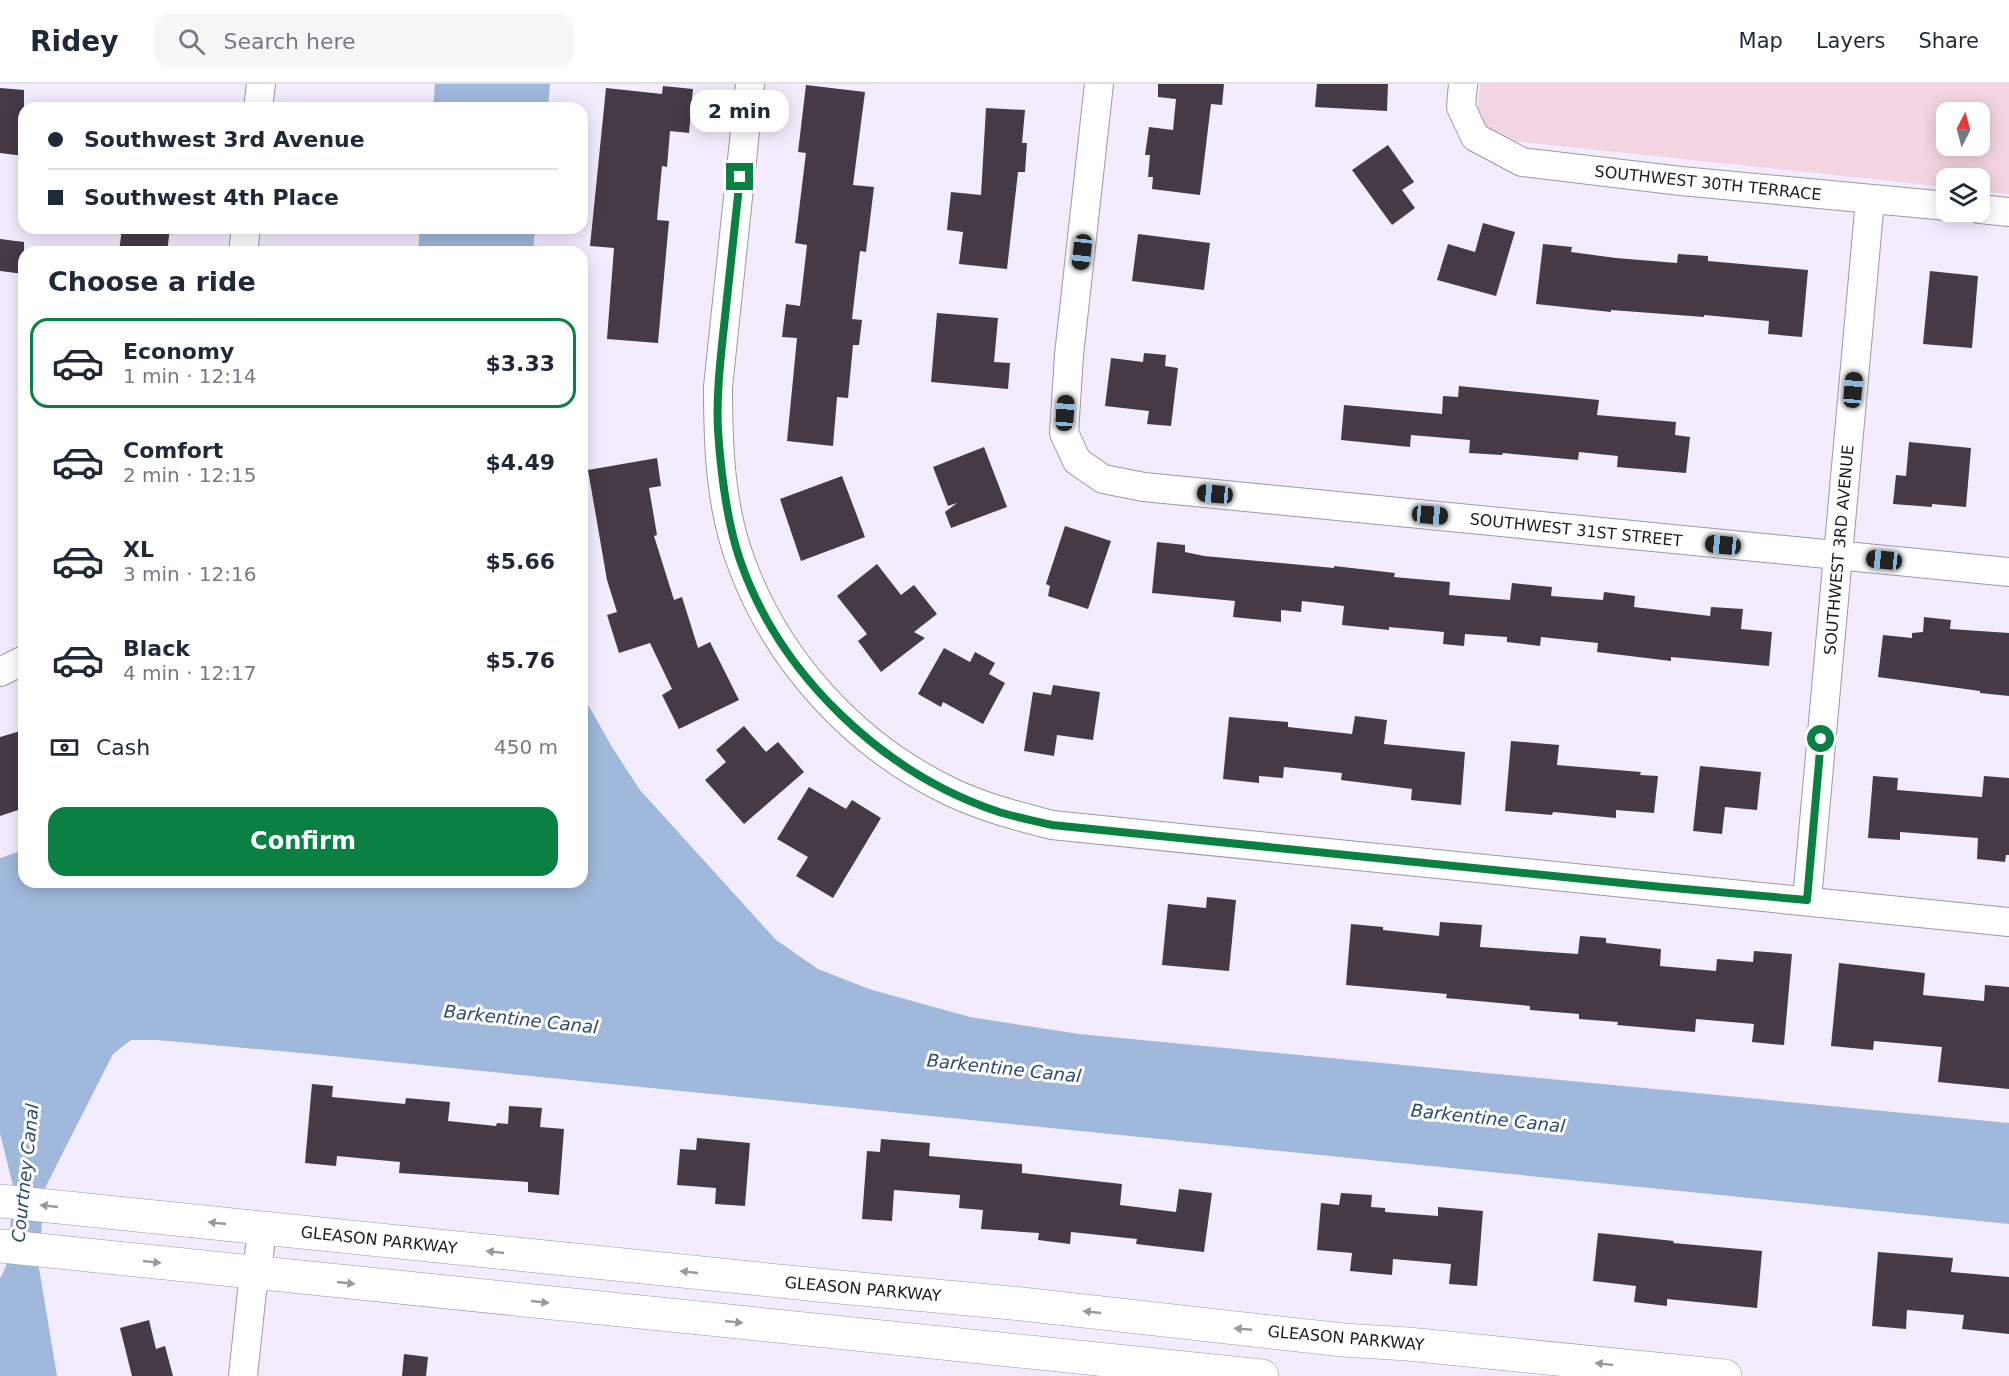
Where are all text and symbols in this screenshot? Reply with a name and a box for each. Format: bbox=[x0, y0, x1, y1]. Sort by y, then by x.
search box bbox=[154, 14, 574, 68]
text: Ridey bbox=[30, 25, 118, 58]
icon: search bbox=[175, 25, 208, 58]
text: Search here bbox=[223, 29, 356, 54]
text: Map bbox=[1739, 29, 1783, 53]
text: Layers bbox=[1816, 29, 1885, 53]
text: Share bbox=[1918, 29, 1979, 53]
callout: 2 min bbox=[690, 90, 789, 132]
text: 2 min bbox=[708, 99, 771, 123]
north arrow bbox=[1936, 102, 1990, 156]
map controls bbox=[1936, 102, 1990, 222]
text: Southwest 3rd Avenue bbox=[84, 127, 365, 152]
street label: SOUTHWEST 30TH TERRACE bbox=[1594, 162, 1822, 204]
route end bbox=[726, 163, 753, 190]
button: layers bbox=[1936, 168, 1990, 222]
text: Southwest 4th Place bbox=[84, 185, 339, 210]
car bbox=[1071, 233, 1093, 271]
text: Choose a ride bbox=[48, 266, 256, 297]
icon: car bbox=[51, 336, 105, 390]
text: Economy bbox=[123, 339, 234, 364]
text: $3.33 bbox=[485, 351, 555, 376]
text: 1 min · 12:14 bbox=[123, 364, 257, 388]
car bbox=[1842, 371, 1864, 409]
car bbox=[1055, 394, 1075, 432]
icon: car bbox=[51, 435, 105, 489]
text: Comfort bbox=[123, 438, 223, 463]
street label: SOUTHWEST 3RD AVENUE bbox=[1820, 444, 1858, 656]
text: $4.49 bbox=[485, 450, 555, 475]
text: 2 min · 12:15 bbox=[123, 463, 257, 487]
car bbox=[1196, 483, 1234, 505]
car bbox=[1411, 504, 1449, 526]
street label: SOUTHWEST 31ST STREET bbox=[1469, 509, 1683, 551]
icon: car bbox=[51, 534, 105, 588]
car bbox=[1704, 534, 1742, 556]
text: XL bbox=[123, 537, 154, 562]
text: $5.66 bbox=[485, 549, 555, 574]
car bbox=[1865, 549, 1903, 571]
text: 3 min · 12:16 bbox=[123, 562, 257, 586]
icon: car bbox=[51, 633, 105, 687]
text: Black bbox=[123, 636, 190, 661]
text: $5.76 bbox=[485, 648, 555, 673]
text: 4 min · 12:17 bbox=[123, 661, 257, 685]
route start bbox=[1807, 725, 1834, 752]
icon: cash bbox=[48, 731, 81, 764]
text: Cash bbox=[96, 735, 150, 760]
text: 450 m bbox=[494, 735, 558, 759]
button: Confirm bbox=[48, 807, 558, 876]
water label: Barkentine Canal bbox=[443, 1000, 599, 1038]
water label: Barkentine Canal bbox=[926, 1049, 1082, 1087]
water label: Barkentine Canal bbox=[1410, 1099, 1566, 1137]
water label: Courtney Canal bbox=[7, 1103, 43, 1243]
one-way arrow bbox=[40, 1201, 59, 1211]
one-way arrow bbox=[208, 1218, 227, 1228]
street label: GLEASON PARKWAY bbox=[300, 1222, 458, 1258]
one-way arrow bbox=[485, 1247, 504, 1257]
one-way arrow bbox=[142, 1257, 161, 1267]
one-way arrow bbox=[679, 1267, 698, 1277]
street label: GLEASON PARKWAY bbox=[784, 1273, 942, 1305]
one-way arrow bbox=[336, 1278, 355, 1288]
one-way arrow bbox=[530, 1298, 549, 1307]
one-way arrow bbox=[1082, 1307, 1101, 1317]
one-way arrow bbox=[724, 1317, 743, 1327]
street label: GLEASON PARKWAY bbox=[1267, 1322, 1425, 1354]
one-way arrow bbox=[1234, 1324, 1253, 1334]
one-way arrow bbox=[1595, 1359, 1614, 1369]

